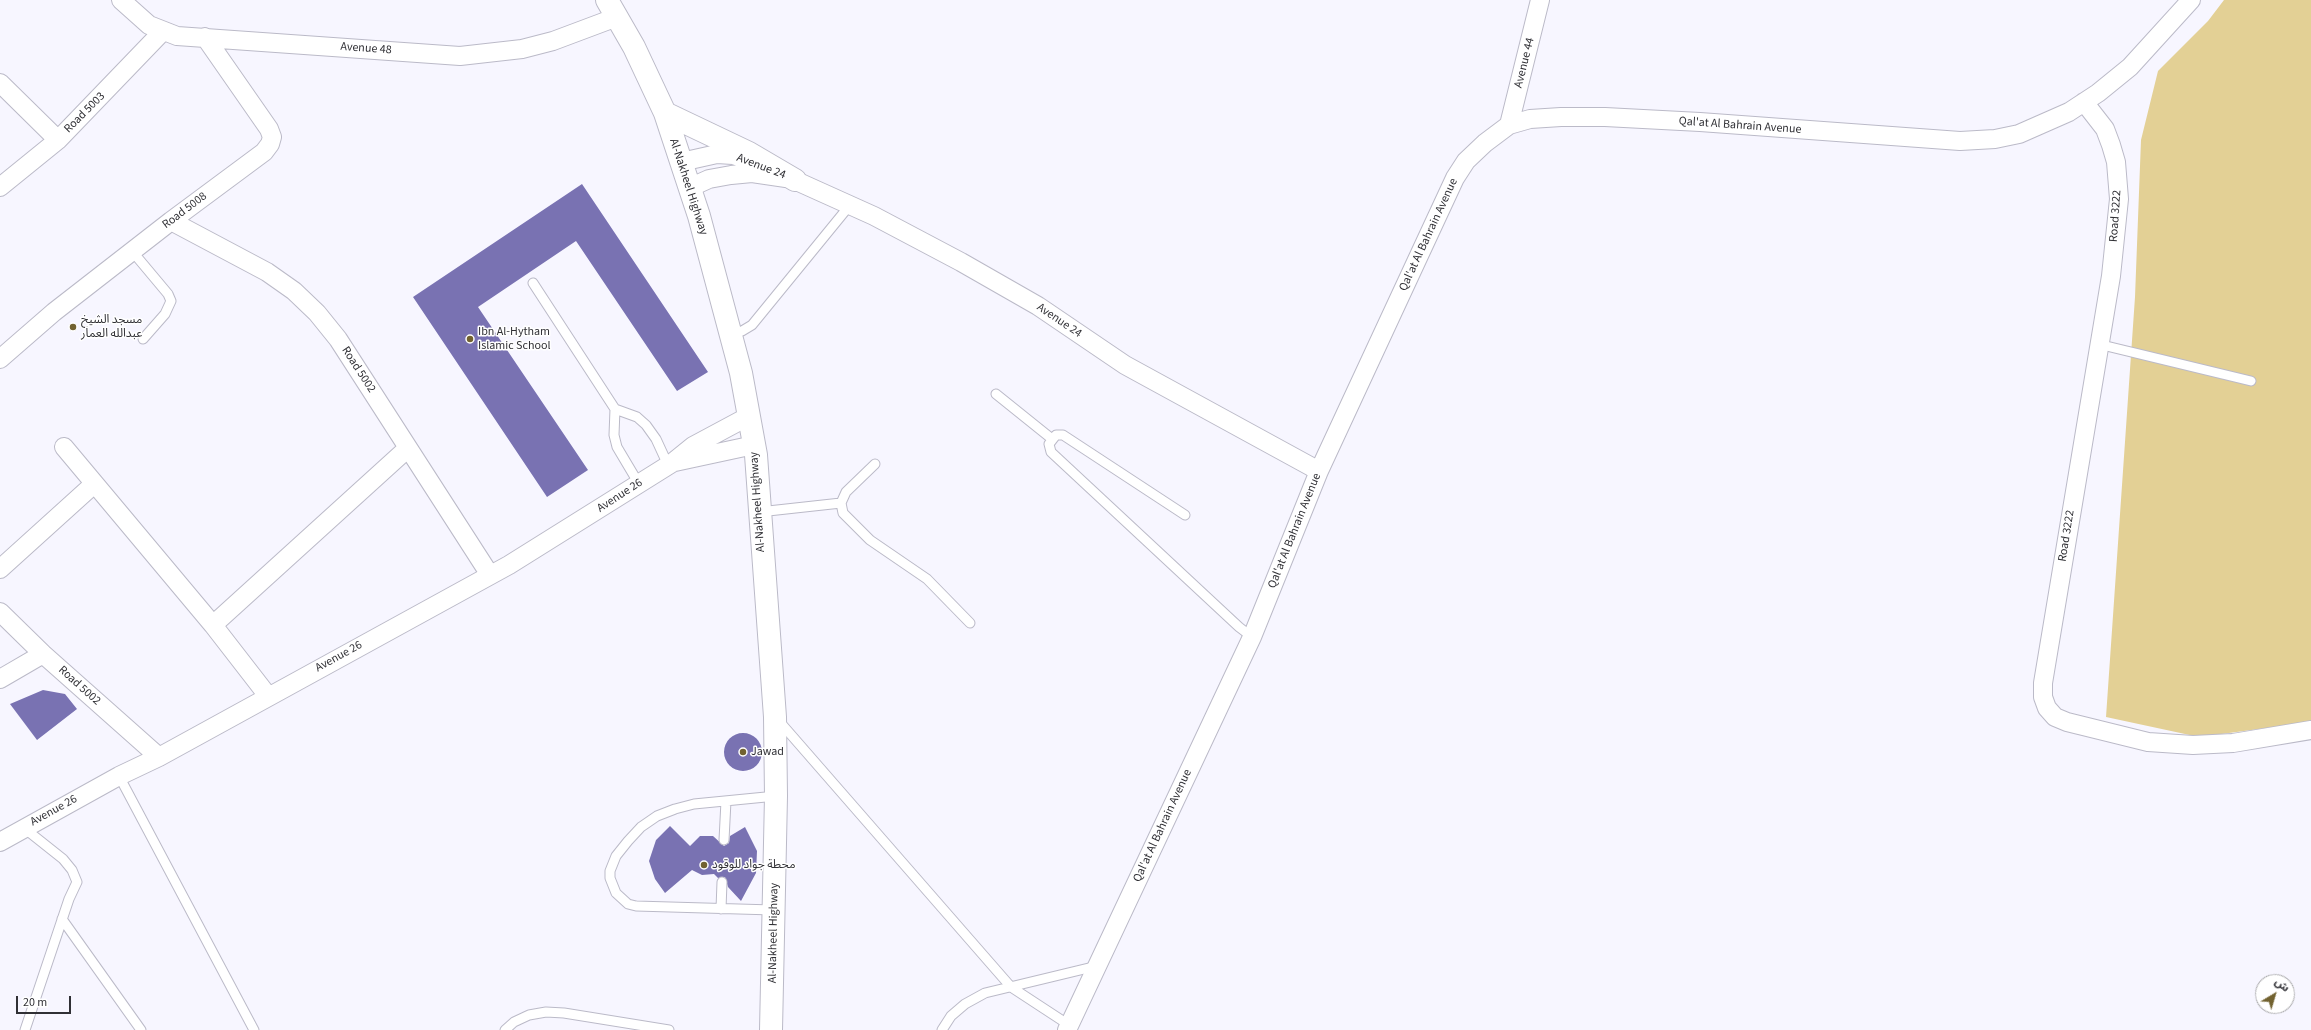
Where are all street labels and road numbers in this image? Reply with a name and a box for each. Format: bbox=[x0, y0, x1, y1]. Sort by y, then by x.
street label: Avenue 44 bbox=[1512, 36, 1538, 90]
street label: Avenue 48 bbox=[340, 40, 392, 58]
street label: Road 5003 bbox=[62, 90, 108, 136]
street label: Qal'at Al Bahrain Avenue bbox=[1678, 115, 1802, 137]
street label: Al-Nakheel Highway bbox=[666, 137, 710, 237]
street label: Avenue 24 bbox=[734, 151, 788, 183]
street label: Qal'at Al Bahrain Avenue bbox=[1397, 176, 1461, 294]
street label: Road 5008 bbox=[160, 190, 210, 232]
street label: Road 3222 bbox=[2107, 190, 2125, 242]
street label: Avenue 24 bbox=[1034, 301, 1084, 341]
street label: Road 5002 bbox=[338, 344, 378, 396]
street label: Al-Nakheel Highway bbox=[747, 451, 769, 553]
street label: Qal'at Al Bahrain Avenue bbox=[1265, 471, 1325, 591]
street label: Avenue 26 bbox=[595, 476, 645, 516]
street label: Road 3222 bbox=[2056, 509, 2078, 563]
street label: Avenue 26 bbox=[313, 638, 365, 676]
street label: Road 5002 bbox=[55, 663, 103, 709]
street label: Qal'at Al Bahrain Avenue bbox=[1131, 767, 1195, 885]
street label: Avenue 26 bbox=[28, 792, 80, 830]
street label: Al-Nakheel Highway bbox=[766, 883, 782, 983]

